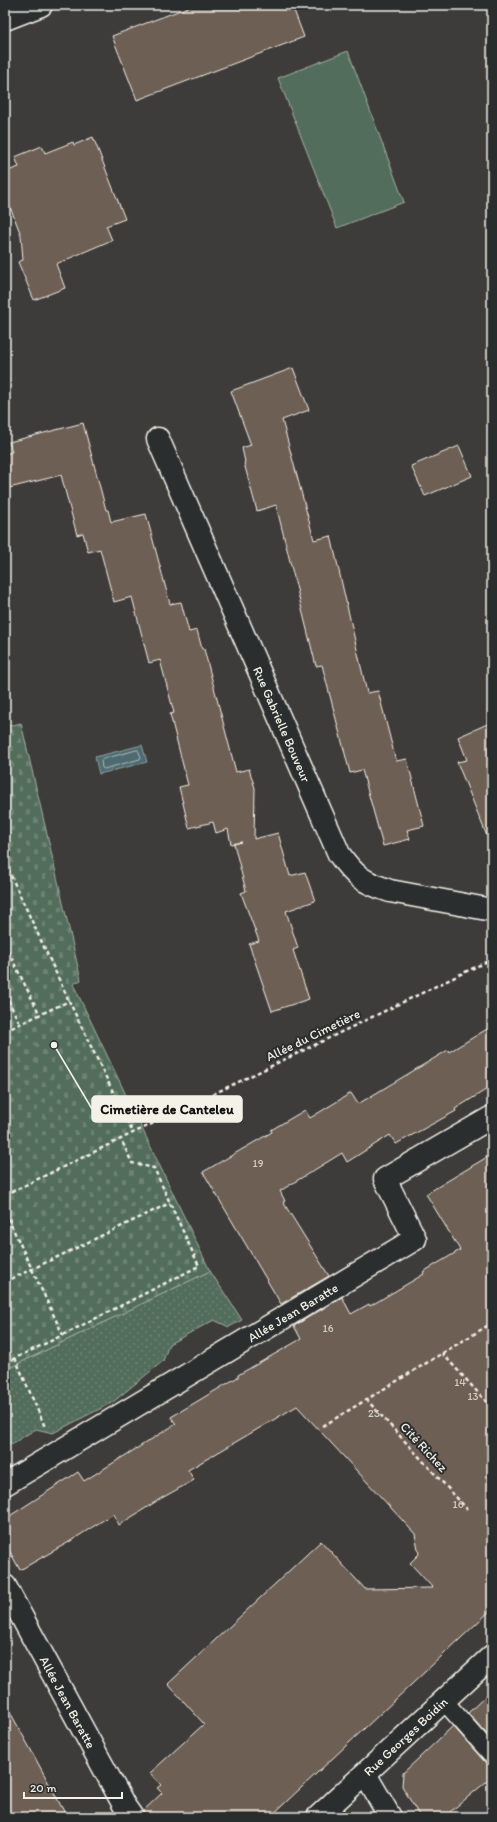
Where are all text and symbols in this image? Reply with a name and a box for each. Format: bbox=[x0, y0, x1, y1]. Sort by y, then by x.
street label: Rue Gabrielle Bouveur bbox=[251, 664, 314, 785]
street label: Allée du Cimetière bbox=[264, 1006, 362, 1064]
callout: Cimetière de Canteleu bbox=[92, 1096, 242, 1122]
text: Cimetière de Canteleu bbox=[100, 1101, 234, 1118]
house number: 19 bbox=[253, 1157, 264, 1170]
street label: Allée Jean Baratte bbox=[245, 1279, 340, 1345]
house number: 16 bbox=[323, 1322, 334, 1335]
house number: 14 bbox=[454, 1376, 466, 1389]
house number: 13 bbox=[467, 1390, 479, 1403]
house number: 23 bbox=[368, 1407, 380, 1420]
street label: Cité Richez bbox=[397, 1419, 451, 1475]
house number: 16 bbox=[453, 1498, 464, 1511]
street label: Allée Jean Baratte bbox=[37, 1653, 99, 1751]
street label: Rue Georges Boidin bbox=[360, 1694, 450, 1779]
scale bar bbox=[24, 1774, 122, 1800]
text: 20 m bbox=[30, 1781, 57, 1795]

